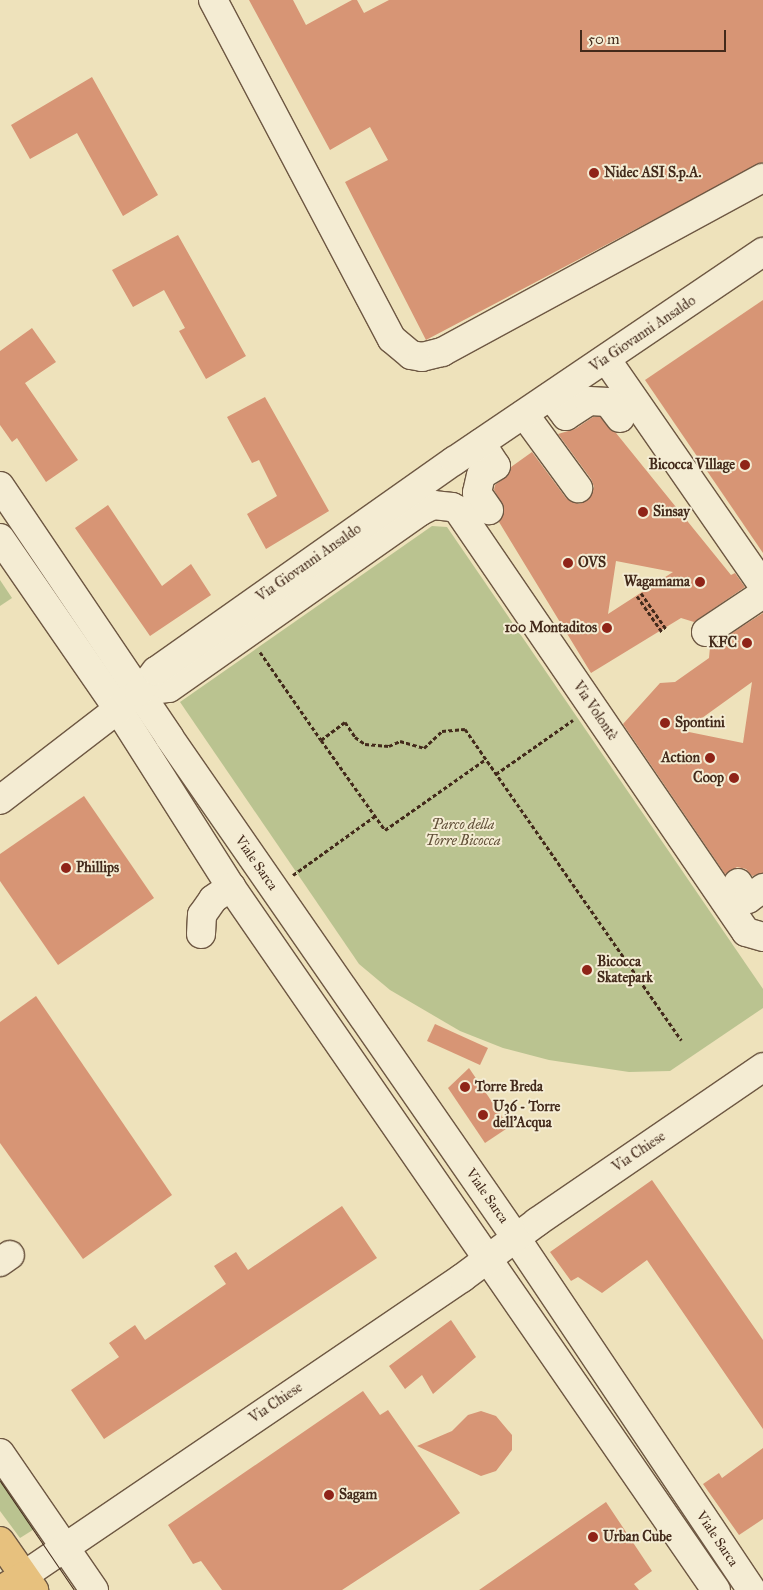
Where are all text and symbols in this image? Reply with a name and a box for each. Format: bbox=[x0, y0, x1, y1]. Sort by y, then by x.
scale bar bbox=[583, 20, 729, 52]
text: 50 m bbox=[588, 30, 620, 48]
place label: Nidec ASI S.p.A. bbox=[604, 165, 701, 181]
marker: Nidec ASI S.p.A. bbox=[588, 167, 600, 179]
street label: Via Giovanni Ansaldo bbox=[587, 292, 699, 376]
place label: Bicocca Village bbox=[649, 457, 735, 473]
marker: Bicocca Village bbox=[739, 459, 751, 471]
place label: Sinsay bbox=[653, 504, 690, 520]
marker: Sinsay bbox=[637, 506, 649, 518]
street label: Via Giovanni Ansaldo bbox=[253, 521, 365, 605]
place label: OVS bbox=[578, 555, 606, 571]
marker: OVS bbox=[562, 557, 574, 569]
place label: Wagamama bbox=[624, 574, 690, 590]
marker: Wagamama bbox=[694, 576, 706, 588]
place label: 100 Montaditos bbox=[504, 620, 597, 636]
marker: 100 Montaditos bbox=[601, 622, 613, 634]
place label: KFC bbox=[708, 635, 737, 651]
marker: KFC bbox=[741, 637, 753, 649]
street label: Via Volontè bbox=[569, 678, 621, 744]
place label: Spontini bbox=[675, 715, 725, 731]
marker: Spontini bbox=[659, 717, 671, 729]
place label: Action bbox=[661, 750, 700, 766]
marker: Action bbox=[704, 752, 716, 764]
place label: Coop bbox=[693, 770, 724, 786]
marker: Coop bbox=[728, 772, 740, 784]
park label: Parco della Torre Bicocca bbox=[425, 817, 501, 850]
street label: Viale Sarca bbox=[231, 832, 281, 894]
place label: Phillips bbox=[76, 860, 119, 876]
marker: Phillips bbox=[60, 862, 72, 874]
place label: Bicocca Skatepark bbox=[597, 954, 653, 986]
marker: Bicocca Skatepark bbox=[581, 964, 593, 976]
place label: Torre Breda bbox=[475, 1079, 543, 1095]
marker: Torre Breda bbox=[459, 1081, 471, 1093]
place label: U36 - Torre dell'Acqua bbox=[493, 1099, 560, 1132]
marker: U36 - Torre dell'Acqua bbox=[477, 1109, 489, 1121]
street label: Via Chiese bbox=[609, 1128, 669, 1176]
street label: Viale Sarca bbox=[462, 1165, 512, 1227]
street label: Via Chiese bbox=[246, 1379, 306, 1427]
place label: Sagam bbox=[339, 1487, 377, 1503]
marker: Sagam bbox=[323, 1489, 335, 1501]
street label: Viale Sarca bbox=[692, 1508, 742, 1570]
place label: Urban Cube bbox=[603, 1529, 672, 1545]
marker: Urban Cube bbox=[587, 1531, 599, 1543]

